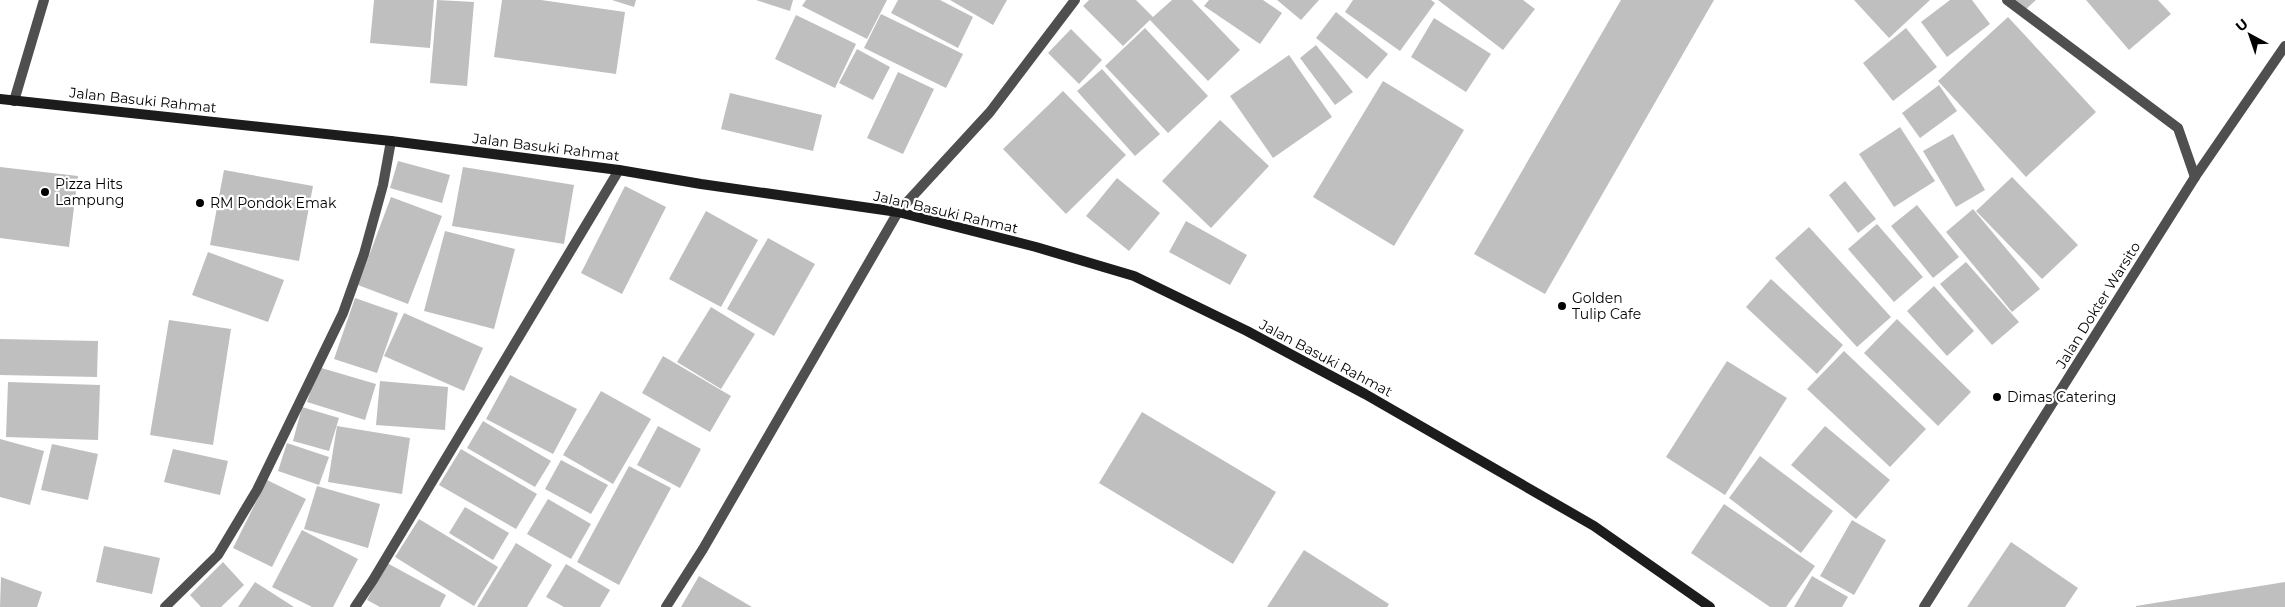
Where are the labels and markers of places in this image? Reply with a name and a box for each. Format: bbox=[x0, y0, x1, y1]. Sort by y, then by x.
place label: Pizza Hits Lampung bbox=[55, 175, 124, 209]
marker: Pizza Hits Lampung bbox=[39, 186, 51, 198]
place label: RM Pondok Emak bbox=[210, 194, 337, 212]
marker: RM Pondok Emak bbox=[194, 197, 206, 209]
place label: Golden Tulip Cafe bbox=[1572, 289, 1641, 323]
marker: Golden Tulip Cafe bbox=[1556, 300, 1568, 312]
place label: Dimas Catering bbox=[2007, 388, 2116, 406]
marker: Dimas Catering bbox=[1991, 391, 2003, 403]

